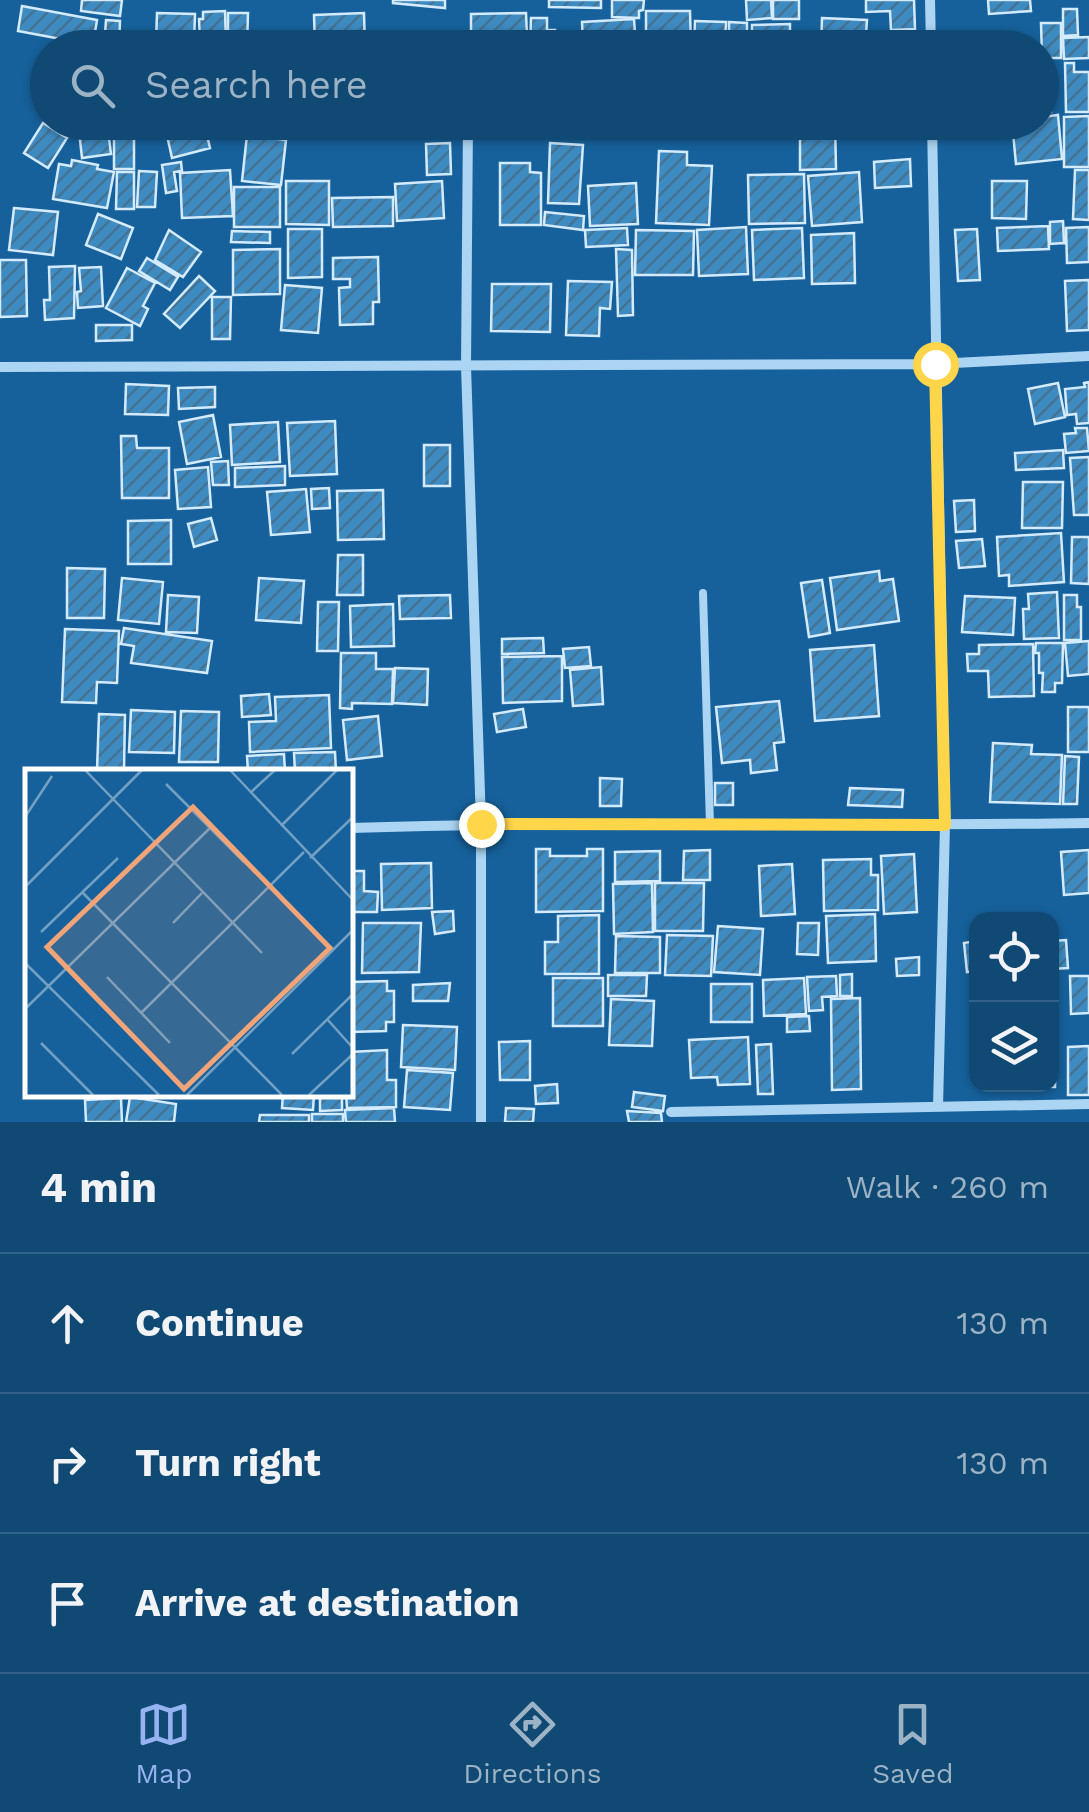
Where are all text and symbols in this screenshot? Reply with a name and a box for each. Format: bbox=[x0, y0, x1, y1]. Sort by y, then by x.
search box bbox=[30, 30, 1059, 140]
icon: search bbox=[65, 58, 120, 113]
text: Search here bbox=[145, 63, 368, 107]
route start bbox=[913, 342, 959, 388]
inset map bbox=[25, 769, 352, 1097]
route end bbox=[459, 802, 505, 848]
map controls bbox=[969, 912, 1059, 1092]
button: locate bbox=[969, 912, 1059, 1002]
button: layers bbox=[969, 1002, 1059, 1092]
text: 4 min bbox=[40, 1163, 157, 1212]
text: Walk · 260 m bbox=[846, 1168, 1049, 1206]
icon: ahead bbox=[40, 1296, 95, 1351]
text: Continue bbox=[135, 1301, 304, 1345]
text: 130 m bbox=[957, 1304, 1049, 1342]
icon: right bbox=[40, 1436, 95, 1491]
text: Turn right bbox=[135, 1441, 321, 1485]
text: 130 m bbox=[957, 1444, 1049, 1482]
icon: arrive bbox=[40, 1576, 95, 1631]
text: Arrive at destination bbox=[135, 1581, 520, 1625]
tab: Map bbox=[135, 1697, 193, 1790]
tab: Directions bbox=[463, 1697, 602, 1790]
tab: Saved bbox=[872, 1697, 954, 1790]

